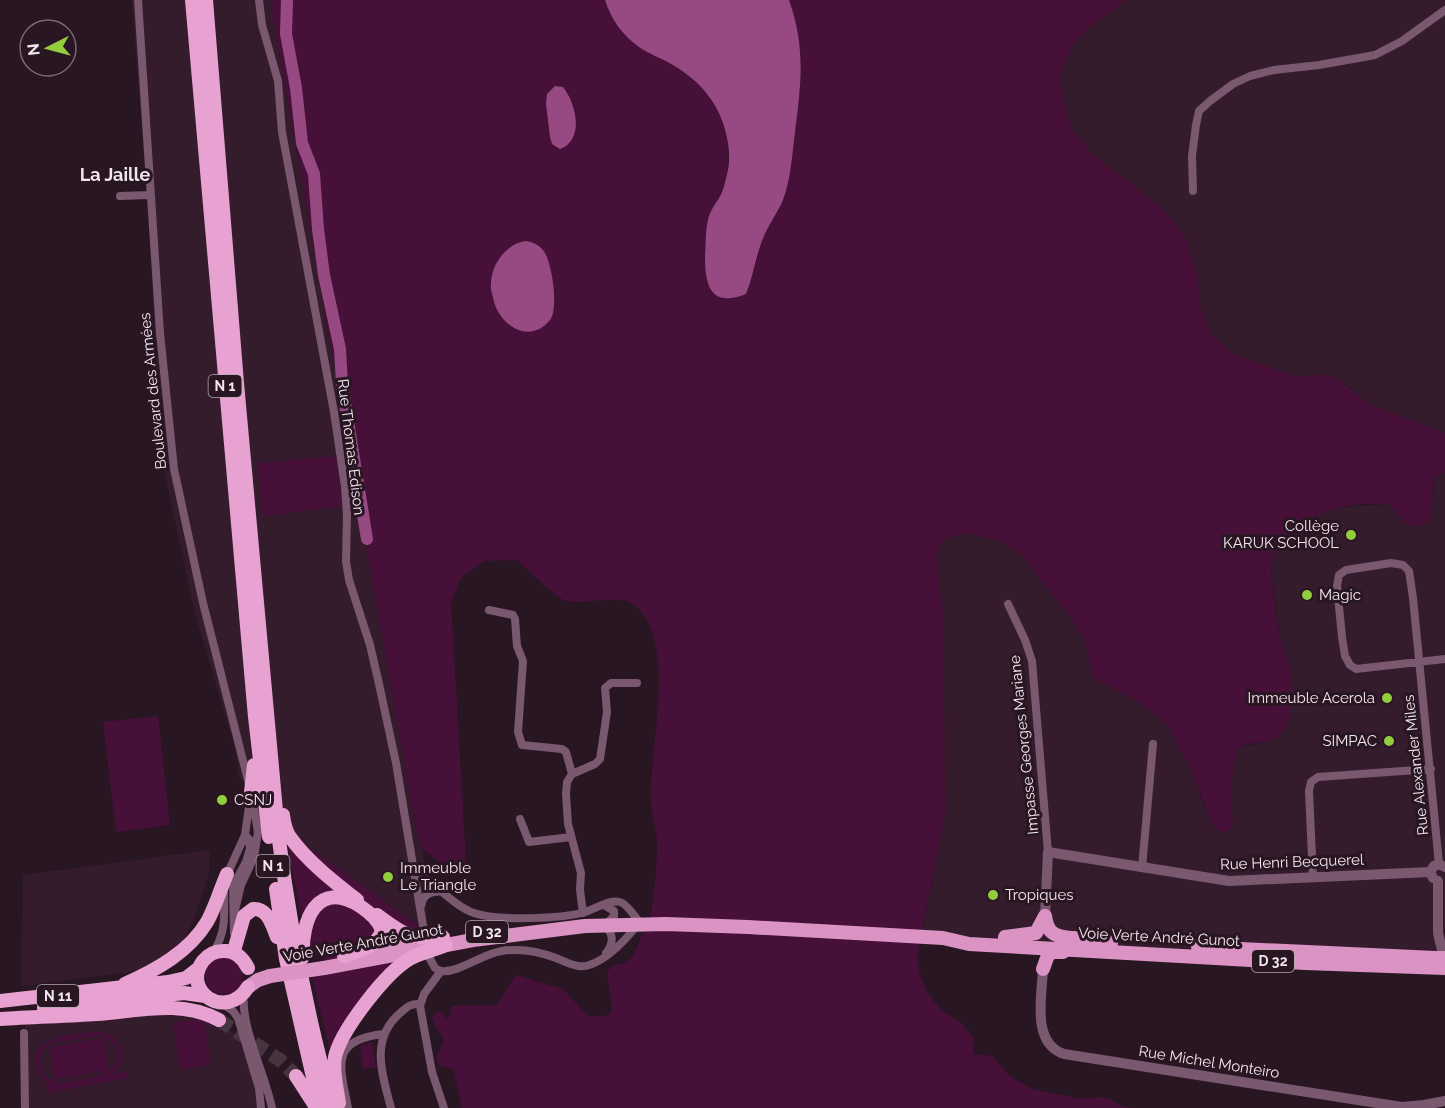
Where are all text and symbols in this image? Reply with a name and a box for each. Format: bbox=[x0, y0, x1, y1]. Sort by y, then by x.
north arrow bbox=[18, 18, 78, 78]
text: N bbox=[23, 42, 44, 57]
district label: La Jaille bbox=[80, 164, 150, 185]
street label: Boulevard des Armées bbox=[136, 312, 170, 470]
road number: N 1 bbox=[208, 375, 242, 397]
street label: Rue Thomas Edison bbox=[334, 378, 368, 516]
place label: Collège KARUK SCHOOL bbox=[1223, 517, 1339, 552]
marker: Collège KARUK SCHOOL bbox=[1344, 528, 1358, 542]
place label: Magic bbox=[1319, 586, 1361, 604]
marker: Magic bbox=[1300, 588, 1314, 602]
street label: Impasse Georges Mariane bbox=[1006, 654, 1042, 836]
place label: Immeuble Acerola bbox=[1247, 689, 1375, 707]
marker: Immeuble Acerola bbox=[1380, 691, 1394, 705]
street label: Rue Alexander Miles bbox=[1400, 694, 1432, 836]
place label: SIMPAC bbox=[1322, 732, 1377, 750]
marker: SIMPAC bbox=[1382, 734, 1396, 748]
place label: CSNJ bbox=[234, 791, 272, 809]
marker: CSNJ bbox=[215, 793, 229, 807]
street label: Rue Henri Becquerel bbox=[1220, 850, 1365, 874]
road number: N 1 bbox=[256, 855, 290, 877]
place label: Immeuble Le Triangle bbox=[400, 859, 476, 894]
marker: Immeuble Le Triangle bbox=[381, 870, 395, 884]
place label: Tropiques bbox=[1005, 886, 1074, 904]
marker: Tropiques bbox=[986, 888, 1000, 902]
street label: Voie Verte André Gunot bbox=[282, 920, 444, 966]
road number: D 32 bbox=[466, 921, 508, 943]
street label: Voie Verte André Gunot bbox=[1078, 924, 1240, 950]
road number: D 32 bbox=[1252, 950, 1294, 972]
road number: N 11 bbox=[37, 985, 79, 1007]
street label: Rue Michel Monteiro bbox=[1137, 1042, 1281, 1082]

